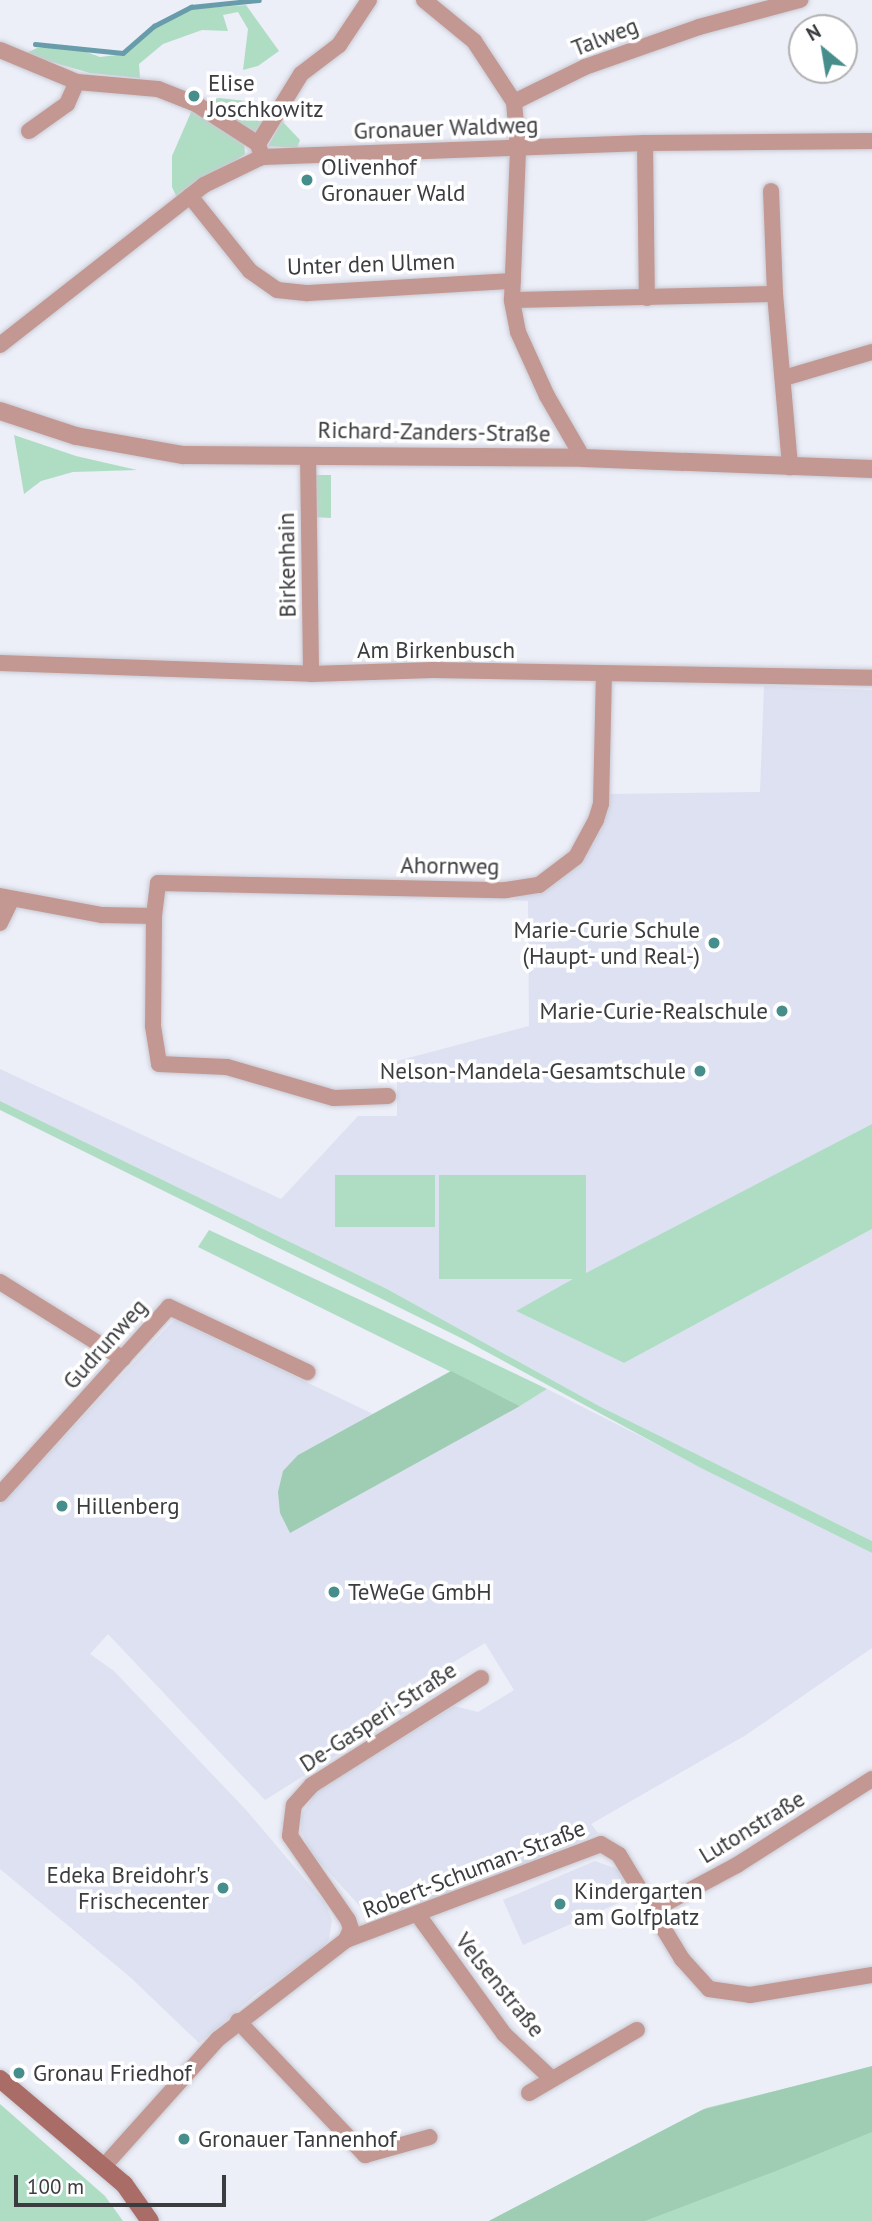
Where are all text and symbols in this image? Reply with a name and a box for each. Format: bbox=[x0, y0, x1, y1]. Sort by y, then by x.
street label: Talweg bbox=[568, 12, 642, 62]
north arrow bbox=[788, 14, 858, 84]
text: N bbox=[802, 19, 825, 46]
place label: Elise Joschkowitz bbox=[208, 69, 324, 123]
marker: Elise Joschkowitz bbox=[186, 88, 202, 104]
street label: Gronauer Waldweg bbox=[353, 111, 539, 145]
place label: Olivenhof Gronauer Wald bbox=[321, 153, 466, 207]
marker: Olivenhof Gronauer Wald bbox=[299, 172, 315, 188]
street label: Unter den Ulmen bbox=[286, 247, 456, 281]
street label: Richard-Zanders-Straße bbox=[317, 416, 551, 448]
street label: Birkenhain bbox=[272, 512, 302, 618]
street label: Am Birkenbusch bbox=[357, 636, 515, 664]
street label: Ahornweg bbox=[400, 851, 500, 881]
place label: Marie-Curie Schule (Haupt- und Real-) bbox=[514, 916, 700, 970]
marker: Marie-Curie Schule (Haupt- und Real-) bbox=[706, 935, 722, 951]
place label: Marie-Curie-Realschule bbox=[540, 997, 768, 1025]
marker: Marie-Curie-Realschule bbox=[774, 1003, 790, 1019]
place label: Nelson-Mandela-Gesamtschule bbox=[380, 1057, 686, 1085]
marker: Nelson-Mandela-Gesamtschule bbox=[692, 1063, 708, 1079]
street label: Gudrunweg bbox=[57, 1293, 153, 1395]
place label: Hillenberg bbox=[76, 1492, 180, 1520]
marker: Hillenberg bbox=[54, 1498, 70, 1514]
place label: TeWeGe GmbH bbox=[348, 1578, 492, 1606]
marker: TeWeGe GmbH bbox=[326, 1584, 342, 1600]
street label: De-Gasperi-Straße bbox=[295, 1656, 461, 1778]
street label: Lutonstraße bbox=[694, 1785, 810, 1869]
street label: Robert-Schuman-Straße bbox=[359, 1814, 589, 1924]
place label: Edeka Breidohr's Frischecenter bbox=[47, 1861, 209, 1915]
place label: Kindergarten am Golfplatz bbox=[574, 1877, 703, 1931]
marker: Edeka Breidohr's Frischecenter bbox=[215, 1880, 231, 1896]
marker: Kindergarten am Golfplatz bbox=[552, 1896, 568, 1912]
street label: Velsenstraße bbox=[450, 1927, 550, 2043]
place label: Gronau Friedhof bbox=[33, 2059, 192, 2087]
marker: Gronau Friedhof bbox=[11, 2065, 27, 2081]
place label: Gronauer Tannenhof bbox=[198, 2125, 397, 2153]
marker: Gronauer Tannenhof bbox=[176, 2131, 192, 2147]
scale bar bbox=[18, 2162, 229, 2206]
text: 100 m bbox=[27, 2173, 84, 2200]

